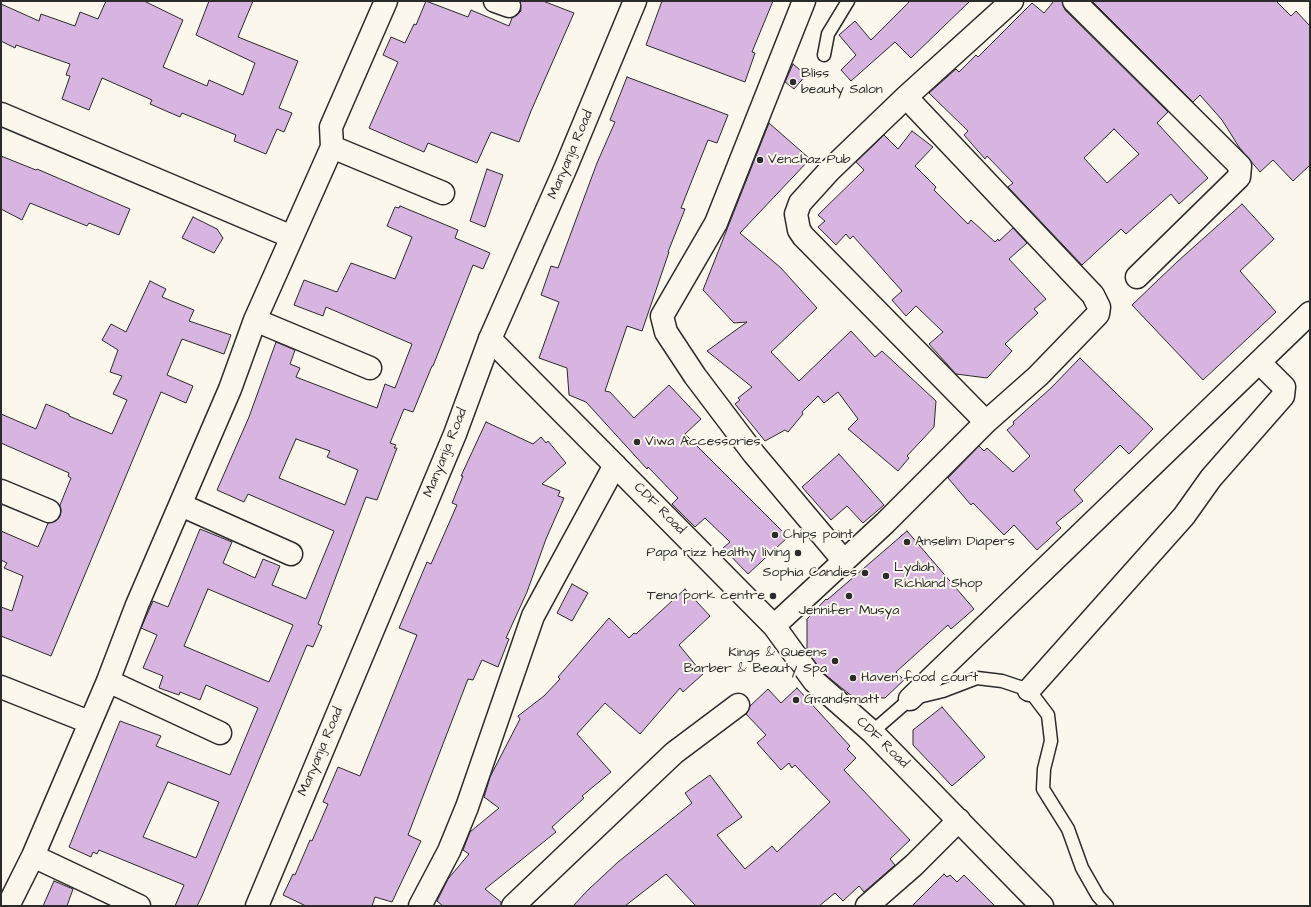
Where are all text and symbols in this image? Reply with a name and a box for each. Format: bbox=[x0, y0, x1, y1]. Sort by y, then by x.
place label: Bliss beauty Salon bbox=[801, 66, 883, 98]
marker: Bliss beauty Salon bbox=[788, 77, 798, 87]
street label: Manyanja Road bbox=[545, 108, 597, 202]
place label: Venchaz Pub bbox=[768, 152, 851, 168]
marker: Venchaz Pub bbox=[755, 155, 765, 165]
street label: Manyanja Road bbox=[420, 406, 472, 500]
place label: Viwa Accessories bbox=[645, 434, 761, 450]
marker: Viwa Accessories bbox=[632, 437, 642, 447]
street label: CDF Road bbox=[630, 480, 688, 538]
place label: Chips point bbox=[783, 527, 853, 543]
marker: Chips point bbox=[770, 530, 780, 540]
place label: Anselim Diapers bbox=[915, 534, 1015, 550]
marker: Anselim Diapers bbox=[902, 537, 912, 547]
place label: Papa rizz healthy living bbox=[646, 545, 790, 561]
marker: Papa rizz healthy living bbox=[793, 548, 803, 558]
place label: Lydiah Richland Shop bbox=[894, 560, 983, 592]
place label: Sophia Candies bbox=[763, 565, 857, 581]
marker: Sophia Candies bbox=[860, 568, 870, 578]
marker: Lydiah Richland Shop bbox=[881, 571, 891, 581]
place label: Tena pork centre bbox=[647, 588, 765, 604]
marker: Tena pork centre bbox=[768, 591, 778, 601]
marker: Jennifer Musya bbox=[844, 591, 854, 601]
place label: Jennifer Musya bbox=[799, 603, 899, 619]
place label: Kings & Queens Barber & Beauty Spa bbox=[684, 645, 827, 678]
marker: Kings & Queens Barber & Beauty Spa bbox=[830, 656, 840, 666]
place label: Haven food court bbox=[861, 670, 978, 686]
marker: Haven food court bbox=[848, 673, 858, 683]
place label: Grandsmatt bbox=[804, 692, 879, 708]
marker: Grandsmatt bbox=[791, 695, 801, 705]
street label: Manyanja Road bbox=[295, 705, 347, 799]
street label: CDF Road bbox=[852, 714, 912, 772]

